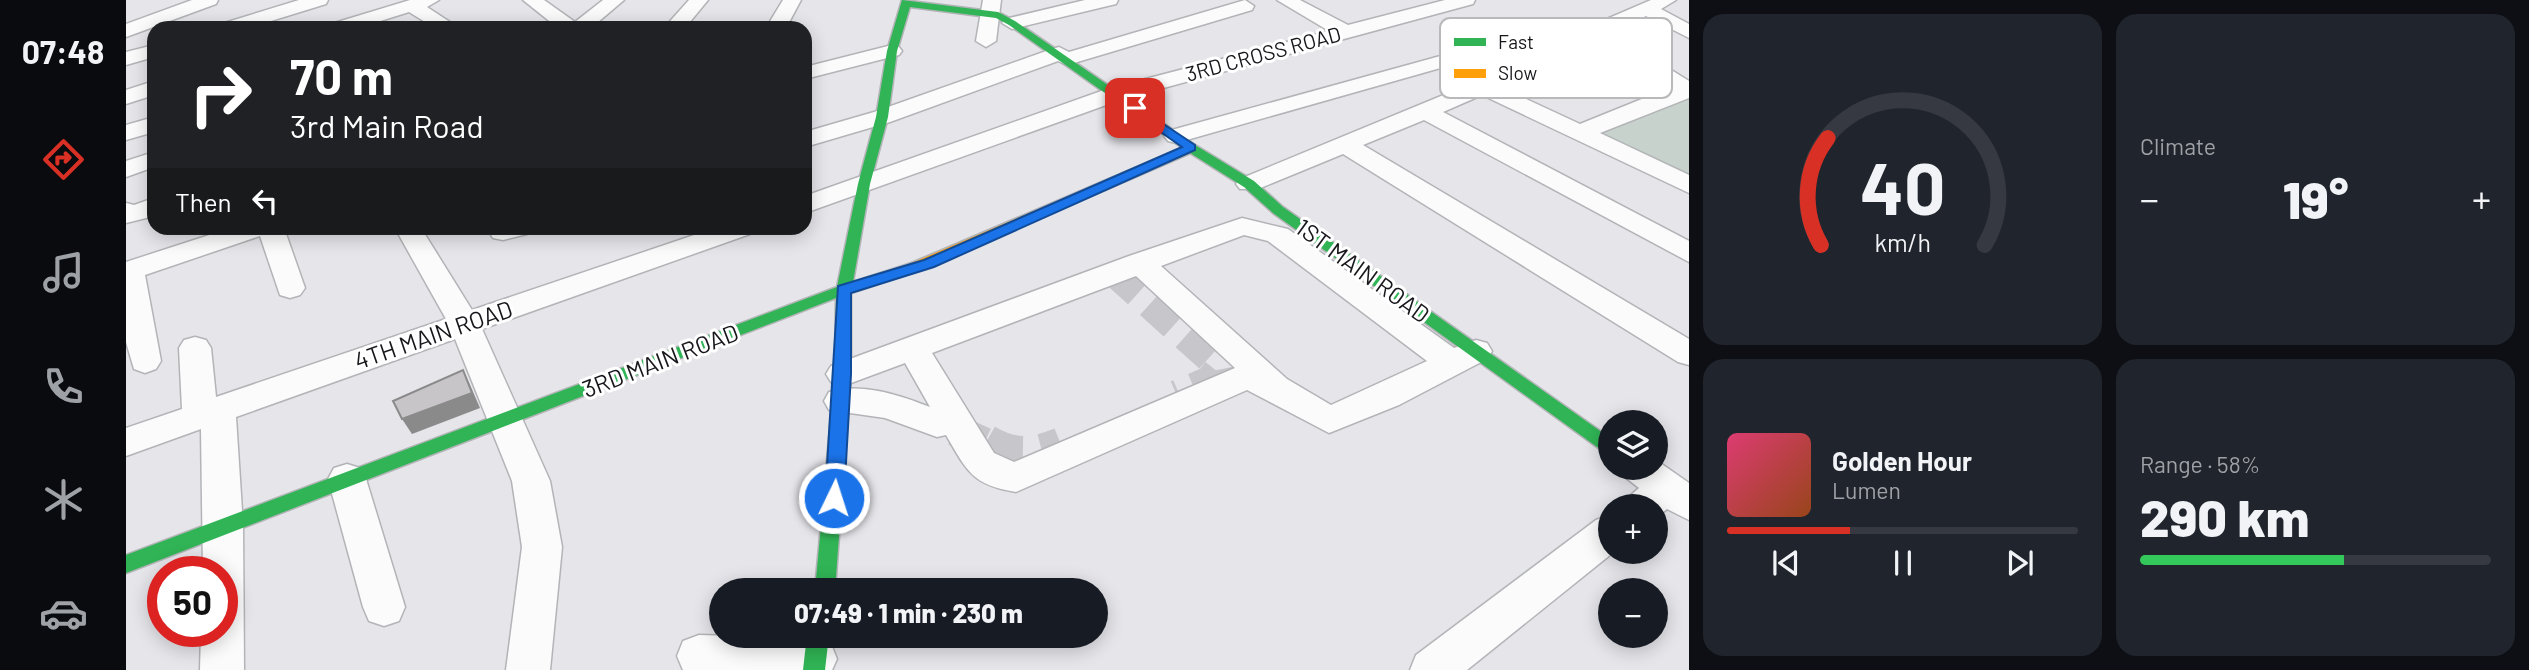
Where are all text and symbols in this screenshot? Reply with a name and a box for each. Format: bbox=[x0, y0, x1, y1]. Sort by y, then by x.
legend bbox=[1440, 18, 1672, 98]
street label: 3RD CROSS ROAD bbox=[1183, 20, 1343, 86]
text: Fast bbox=[1498, 30, 1534, 53]
text: 07:48 bbox=[22, 32, 104, 70]
text: 70 m bbox=[290, 46, 393, 105]
icon: right bbox=[175, 49, 266, 140]
text: Slow bbox=[1498, 61, 1537, 84]
pin bbox=[1105, 78, 1165, 138]
icon: arrive bbox=[1116, 89, 1154, 127]
text: 3rd Main Road bbox=[290, 106, 484, 144]
text: Climate bbox=[2140, 132, 2216, 160]
icon: directions bbox=[39, 135, 88, 184]
text: 40 bbox=[1860, 143, 1945, 231]
text: 19° bbox=[2283, 167, 2348, 229]
text: − bbox=[2140, 175, 2159, 221]
text: + bbox=[2472, 175, 2491, 221]
icon: left bbox=[246, 182, 284, 220]
text: Then bbox=[175, 186, 232, 217]
street label: 1ST MAIN ROAD bbox=[1290, 212, 1436, 328]
text: km/h bbox=[1874, 227, 1931, 257]
icon: music bbox=[39, 248, 88, 297]
street label: 4TH MAIN ROAD bbox=[350, 293, 516, 375]
street label: 3RD MAIN ROAD bbox=[578, 317, 742, 403]
icon: phone bbox=[39, 362, 88, 411]
map controls bbox=[1598, 410, 1668, 648]
button: layers bbox=[1598, 410, 1668, 480]
text: Golden Hour bbox=[1832, 445, 1972, 476]
text: Range · 58% bbox=[2140, 450, 2260, 478]
position arrow bbox=[797, 461, 871, 535]
icon: climate bbox=[39, 475, 88, 524]
text: Lumen bbox=[1832, 476, 1901, 504]
text: 290 km bbox=[2140, 485, 2309, 547]
button: + bbox=[1598, 494, 1668, 564]
icon: previous bbox=[1767, 544, 1805, 582]
icon: pause bbox=[1884, 544, 1922, 582]
icon: next bbox=[2001, 544, 2039, 582]
speed limit sign: 50 bbox=[147, 556, 238, 647]
button: − bbox=[1598, 578, 1668, 648]
icon: car bbox=[39, 589, 88, 638]
text: 07:49 · 1 min · 230 m bbox=[794, 597, 1023, 628]

